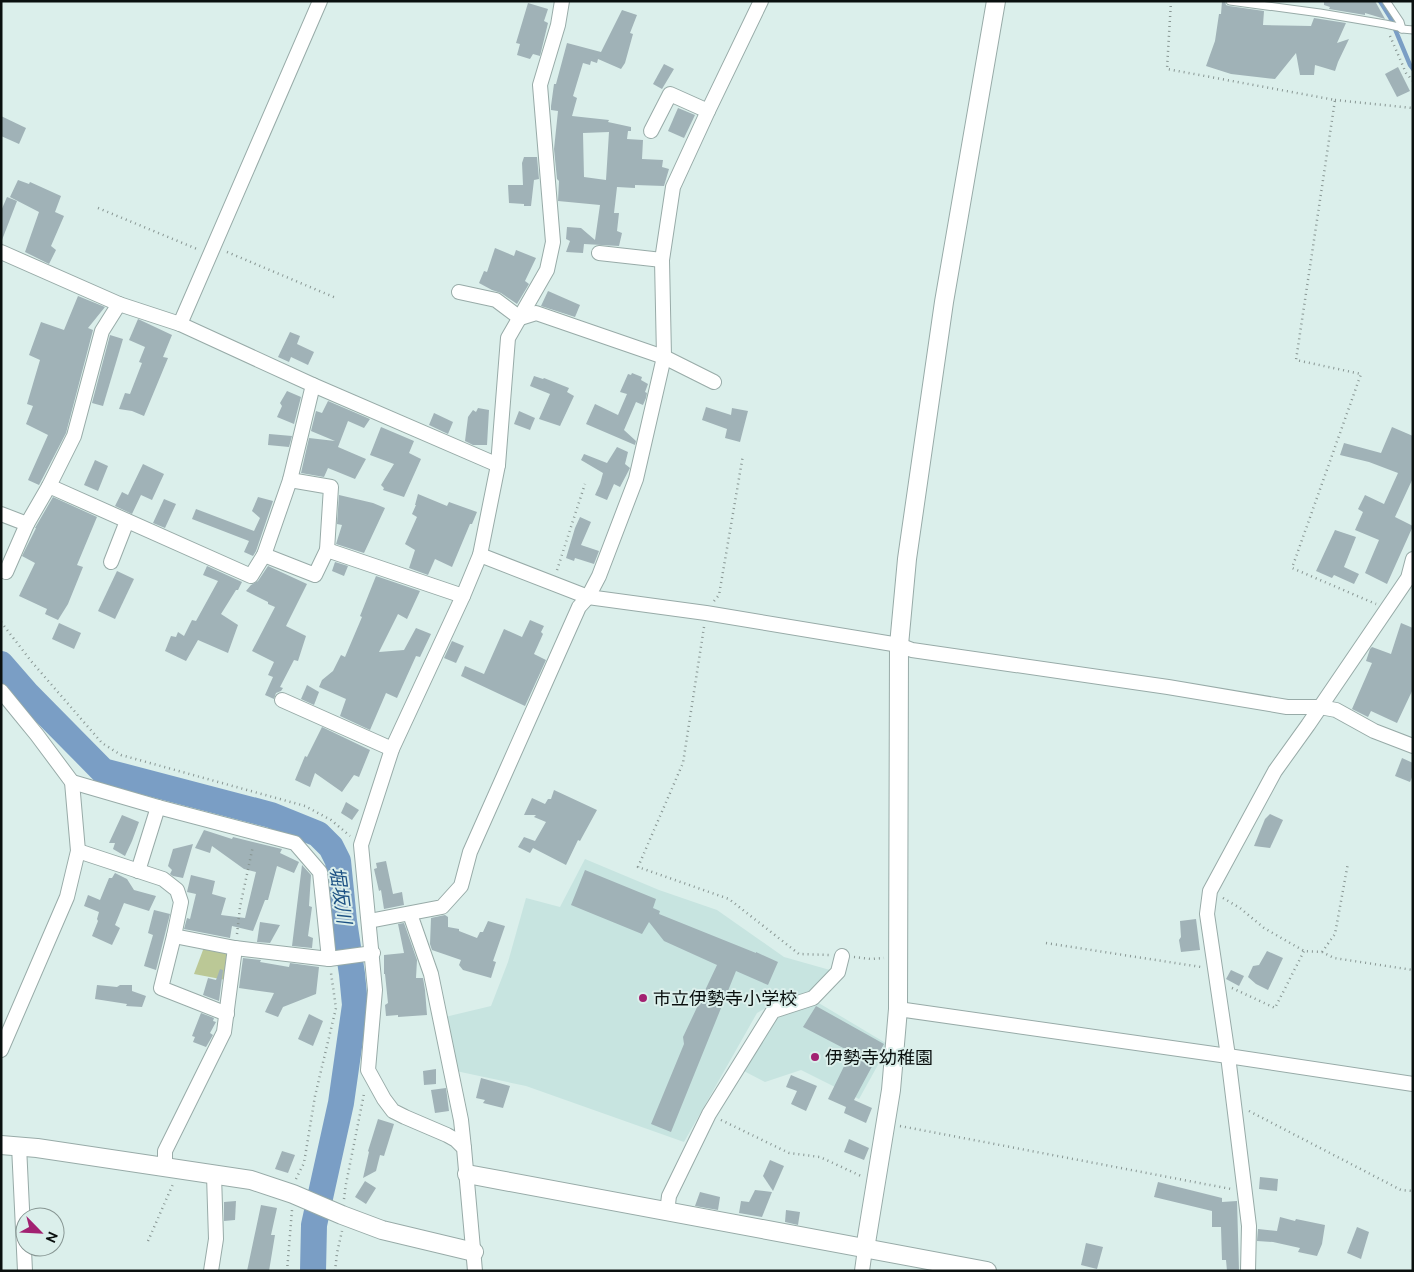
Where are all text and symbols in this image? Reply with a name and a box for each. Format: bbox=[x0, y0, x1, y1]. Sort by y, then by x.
water label: 堀坂川 bbox=[326, 865, 356, 927]
place label: 市立伊勢寺小学校 bbox=[653, 988, 797, 1008]
marker: 市立伊勢寺小学校 bbox=[637, 992, 649, 1004]
place label: 伊勢寺幼稚園 bbox=[825, 1047, 933, 1067]
marker: 伊勢寺幼稚園 bbox=[809, 1051, 821, 1063]
north arrow bbox=[15, 1207, 65, 1257]
text: N bbox=[42, 1229, 61, 1245]

